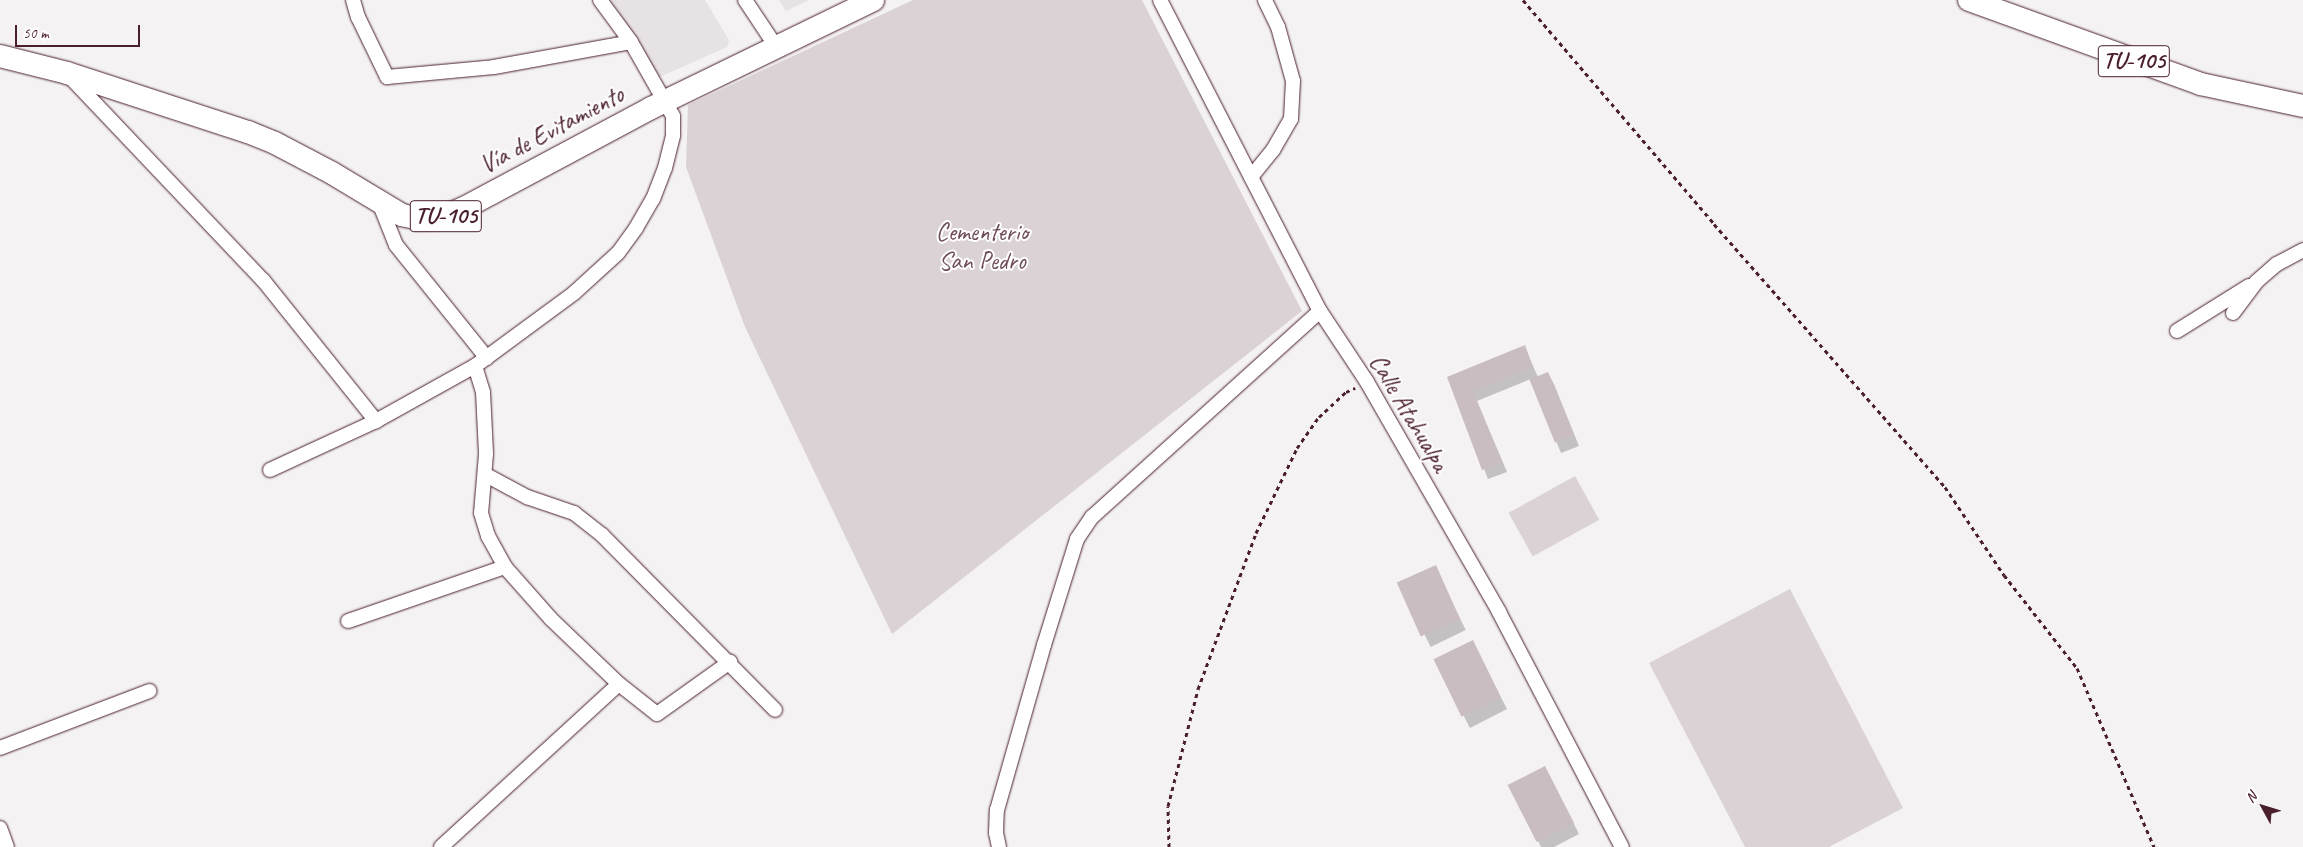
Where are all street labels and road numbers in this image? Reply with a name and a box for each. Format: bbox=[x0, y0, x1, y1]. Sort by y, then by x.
road number: TU-105 bbox=[2098, 40, 2170, 82]
street label: Vía de Evitamiento bbox=[475, 80, 629, 180]
road number: TU-105 bbox=[410, 195, 482, 238]
street label: Calle Atahualpa bbox=[1362, 348, 1456, 478]

